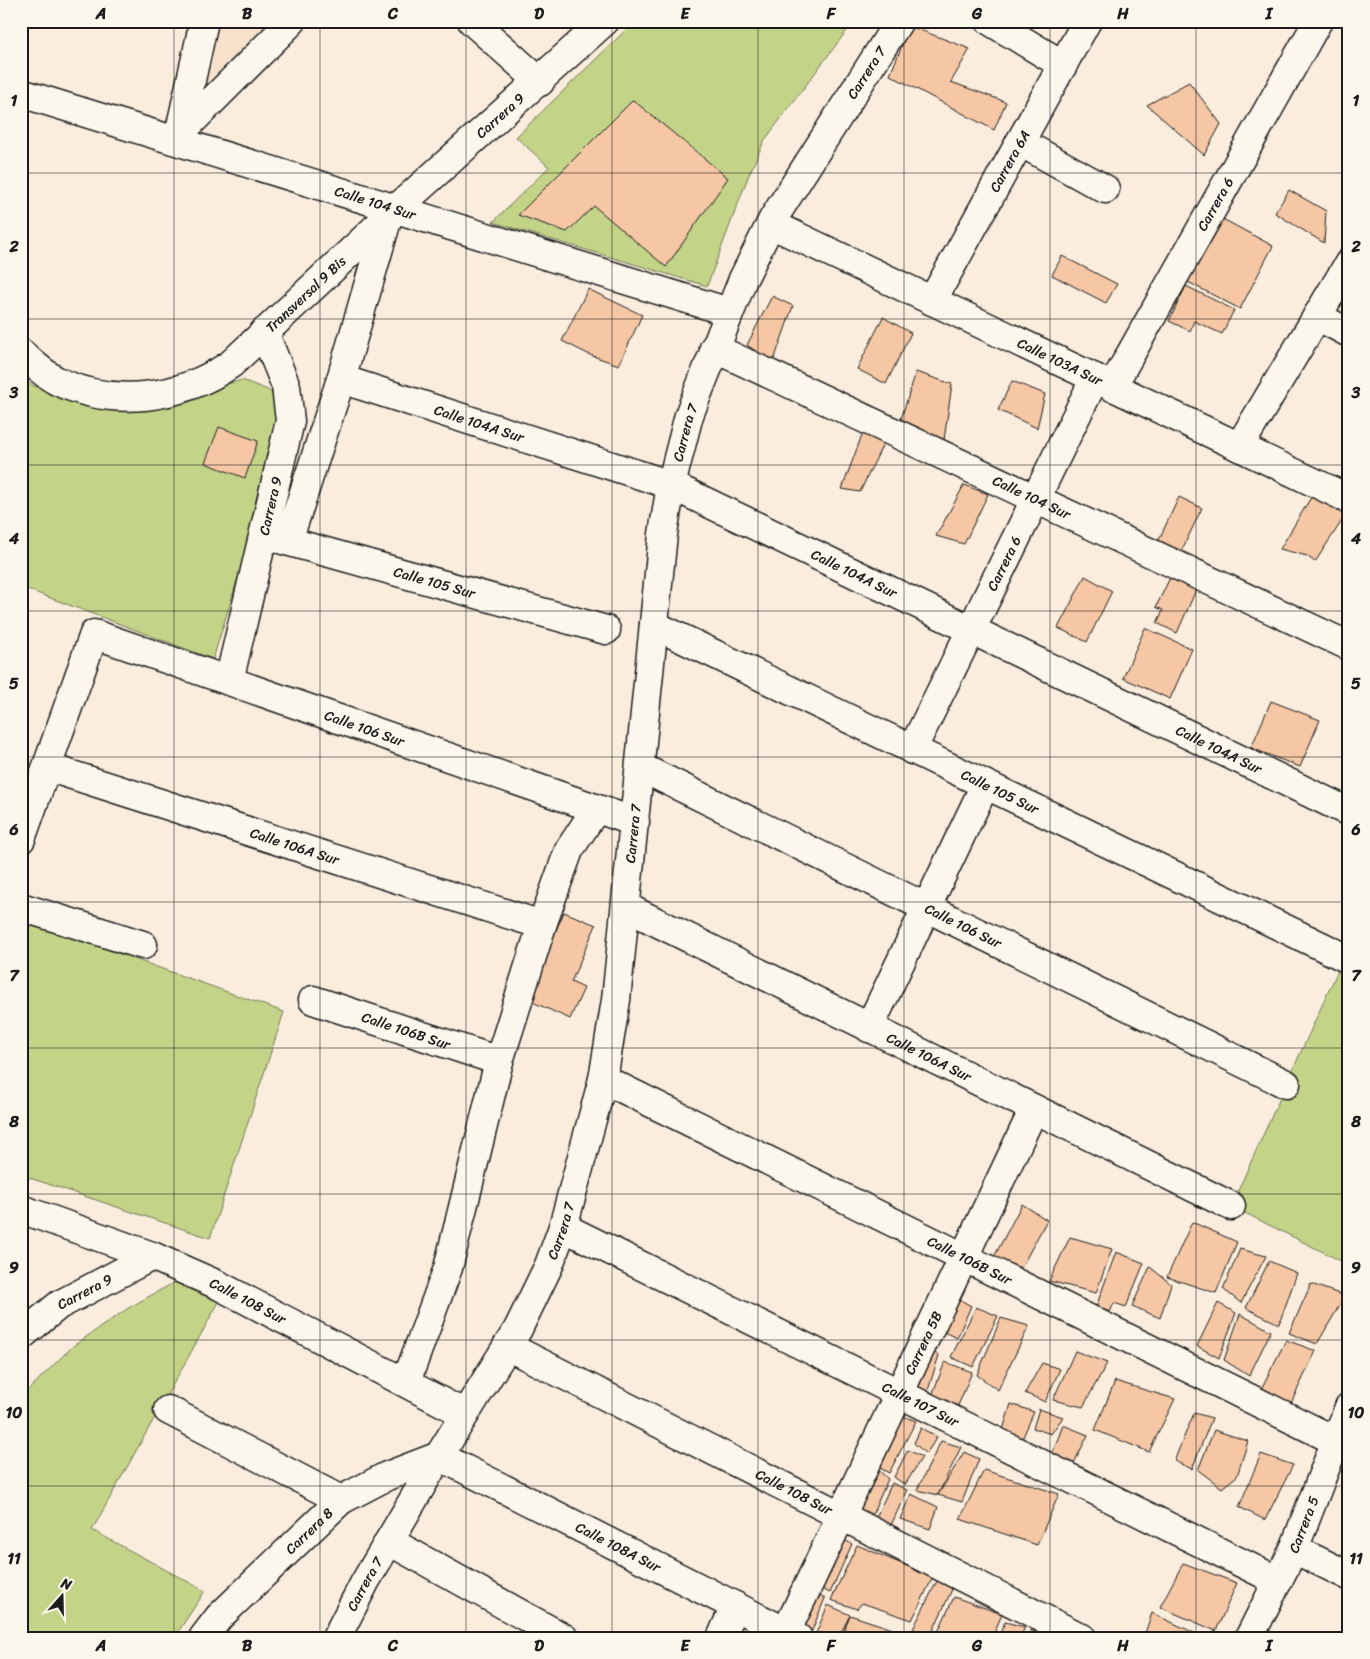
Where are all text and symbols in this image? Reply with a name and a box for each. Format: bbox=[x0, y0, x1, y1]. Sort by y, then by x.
text: A bbox=[95, 0, 106, 28]
text: B bbox=[242, 0, 253, 28]
text: C bbox=[387, 0, 399, 28]
text: D bbox=[534, 0, 544, 28]
text: E bbox=[681, 0, 691, 28]
text: F bbox=[826, 0, 837, 28]
text: G bbox=[971, 0, 983, 28]
text: H bbox=[1116, 0, 1129, 28]
text: I bbox=[1265, 0, 1274, 28]
street label: Carrera 7 bbox=[840, 40, 893, 104]
text: 1 bbox=[11, 86, 18, 115]
street label: Carrera 9 bbox=[470, 86, 531, 145]
text: 1 bbox=[1353, 86, 1360, 115]
street label: Carrera 6A bbox=[983, 125, 1037, 197]
street label: Carrera 6 bbox=[1190, 172, 1241, 236]
street label: Calle 104 Sur bbox=[331, 179, 420, 228]
text: 2 bbox=[8, 232, 19, 261]
text: 2 bbox=[1350, 232, 1361, 261]
street label: Transversal 9 Bis bbox=[259, 249, 353, 339]
street label: Calle 103A Sur bbox=[1013, 331, 1108, 394]
text: 3 bbox=[9, 378, 19, 407]
text: 3 bbox=[1351, 378, 1361, 407]
street label: Calle 104A Sur bbox=[431, 398, 528, 450]
street label: Carrera 7 bbox=[666, 399, 706, 464]
street label: Calle 104 Sur bbox=[988, 468, 1076, 527]
street label: Carrera 9 bbox=[252, 474, 290, 538]
text: 4 bbox=[8, 524, 19, 553]
text: 4 bbox=[1350, 524, 1361, 553]
street label: Carrera 6 bbox=[980, 532, 1028, 596]
street label: Calle 104A Sur bbox=[807, 542, 902, 606]
street label: Calle 105 Sur bbox=[391, 559, 479, 606]
text: 5 bbox=[9, 669, 19, 698]
text: 5 bbox=[1351, 669, 1361, 698]
street label: Calle 106 Sur bbox=[321, 703, 409, 754]
street label: Calle 104A Sur bbox=[1171, 718, 1267, 782]
street label: Calle 105 Sur bbox=[957, 763, 1044, 822]
street label: Carrera 7 bbox=[618, 802, 649, 864]
text: 6 bbox=[8, 815, 19, 844]
text: 6 bbox=[1350, 815, 1361, 844]
street label: Calle 106A Sur bbox=[247, 821, 344, 873]
street label: Calle 106 Sur bbox=[920, 897, 1007, 956]
text: 7 bbox=[9, 961, 20, 990]
text: 7 bbox=[1351, 961, 1362, 990]
street label: Calle 106B Sur bbox=[358, 1005, 455, 1058]
street label: Calle 106A Sur bbox=[882, 1026, 977, 1089]
text: 8 bbox=[8, 1107, 19, 1136]
text: 8 bbox=[1350, 1107, 1361, 1136]
street label: Carrera 7 bbox=[540, 1199, 582, 1263]
street label: Calle 106B Sur bbox=[923, 1229, 1017, 1293]
text: 9 bbox=[9, 1253, 19, 1282]
text: 9 bbox=[1351, 1253, 1361, 1282]
street label: Carrera 9 bbox=[53, 1267, 117, 1317]
street label: Calle 108 Sur bbox=[205, 1271, 292, 1332]
street label: Carrera 5B bbox=[898, 1307, 950, 1379]
street label: Calle 107 Sur bbox=[878, 1375, 964, 1435]
text: 10 bbox=[6, 1398, 22, 1427]
text: 10 bbox=[1348, 1398, 1364, 1427]
street label: Calle 108 Sur bbox=[751, 1462, 838, 1523]
street label: Carrera 5 bbox=[1282, 1492, 1327, 1557]
street label: Carrera 8 bbox=[279, 1501, 340, 1561]
street label: Calle 108A Sur bbox=[571, 1515, 666, 1580]
text: 11 bbox=[7, 1544, 21, 1573]
text: 11 bbox=[1349, 1544, 1363, 1573]
street label: Carrera 7 bbox=[340, 1551, 391, 1616]
text: N bbox=[57, 1571, 75, 1598]
north arrow bbox=[38, 1572, 88, 1622]
text: A bbox=[95, 1631, 106, 1659]
text: B bbox=[242, 1631, 253, 1659]
text: C bbox=[387, 1631, 399, 1659]
text: D bbox=[534, 1631, 544, 1659]
text: E bbox=[681, 1631, 691, 1659]
text: F bbox=[826, 1631, 837, 1659]
text: G bbox=[971, 1631, 983, 1659]
text: H bbox=[1116, 1631, 1129, 1659]
text: I bbox=[1265, 1631, 1274, 1659]

